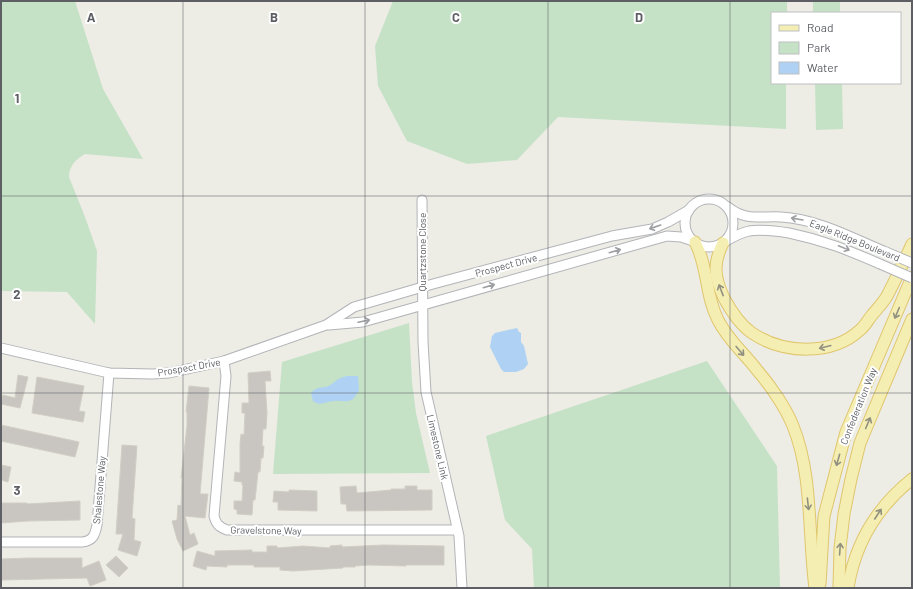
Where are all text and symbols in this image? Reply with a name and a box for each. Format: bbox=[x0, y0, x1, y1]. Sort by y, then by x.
text: A bbox=[87, 9, 96, 25]
text: B bbox=[270, 9, 278, 25]
text: C bbox=[452, 9, 460, 25]
text: D bbox=[635, 9, 643, 25]
legend bbox=[771, 12, 901, 84]
text: Road bbox=[807, 20, 834, 34]
text: Park bbox=[807, 40, 831, 54]
text: Water bbox=[807, 60, 839, 74]
text: 1 bbox=[15, 90, 19, 106]
street label: Quartzstone Close bbox=[416, 213, 428, 291]
one-way arrow bbox=[791, 215, 804, 223]
street label: Eagle Ridge Boulevard bbox=[808, 216, 902, 264]
one-way arrow bbox=[649, 224, 661, 232]
one-way arrow bbox=[838, 245, 850, 253]
one-way arrow bbox=[608, 247, 621, 254]
street label: Prospect Drive bbox=[474, 251, 538, 279]
one-way arrow bbox=[483, 282, 496, 289]
one-way arrow bbox=[717, 285, 725, 297]
text: 2 bbox=[13, 286, 21, 302]
one-way arrow bbox=[892, 307, 900, 319]
one-way arrow bbox=[357, 316, 370, 324]
one-way arrow bbox=[819, 343, 832, 351]
one-way arrow bbox=[736, 346, 745, 357]
street label: Prospect Drive bbox=[157, 356, 221, 378]
street label: Confederation Way bbox=[837, 365, 879, 446]
street label: Limestone Link bbox=[425, 413, 451, 481]
one-way arrow bbox=[865, 417, 872, 429]
one-way arrow bbox=[834, 453, 842, 466]
street label: Shalestone Way bbox=[90, 455, 108, 525]
text: 3 bbox=[13, 482, 21, 498]
one-way arrow bbox=[804, 497, 812, 510]
one-way arrow bbox=[874, 509, 882, 520]
street label: Gravelstone Way bbox=[230, 523, 302, 537]
one-way arrow bbox=[837, 543, 844, 556]

